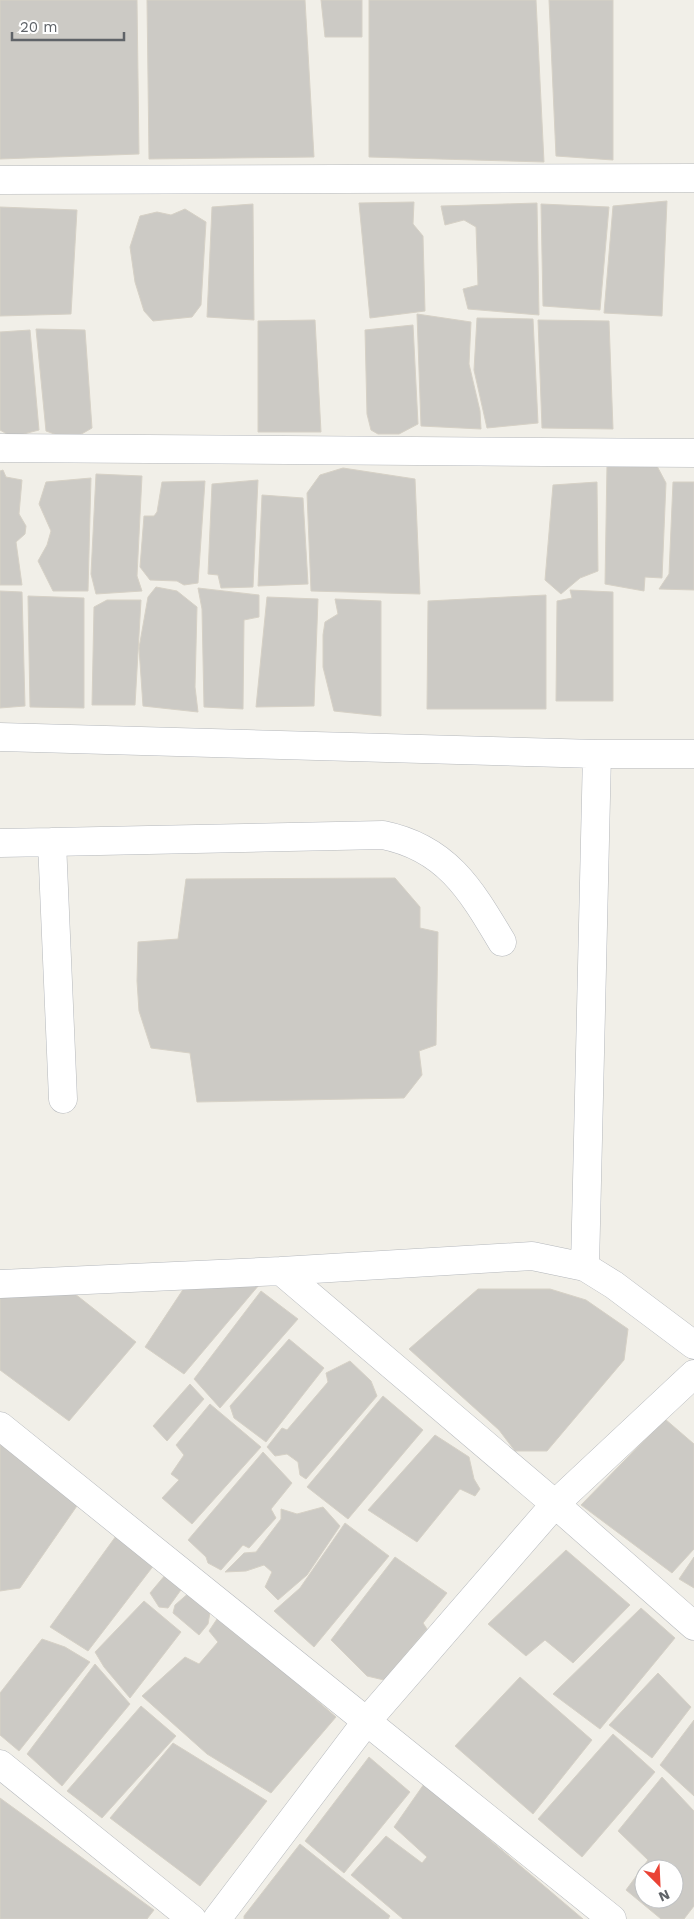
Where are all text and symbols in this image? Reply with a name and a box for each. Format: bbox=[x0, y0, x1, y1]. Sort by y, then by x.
scale bar bbox=[12, 10, 125, 42]
text: 20 m bbox=[20, 18, 58, 36]
north arrow bbox=[634, 1859, 684, 1909]
text: N bbox=[656, 1886, 672, 1905]

